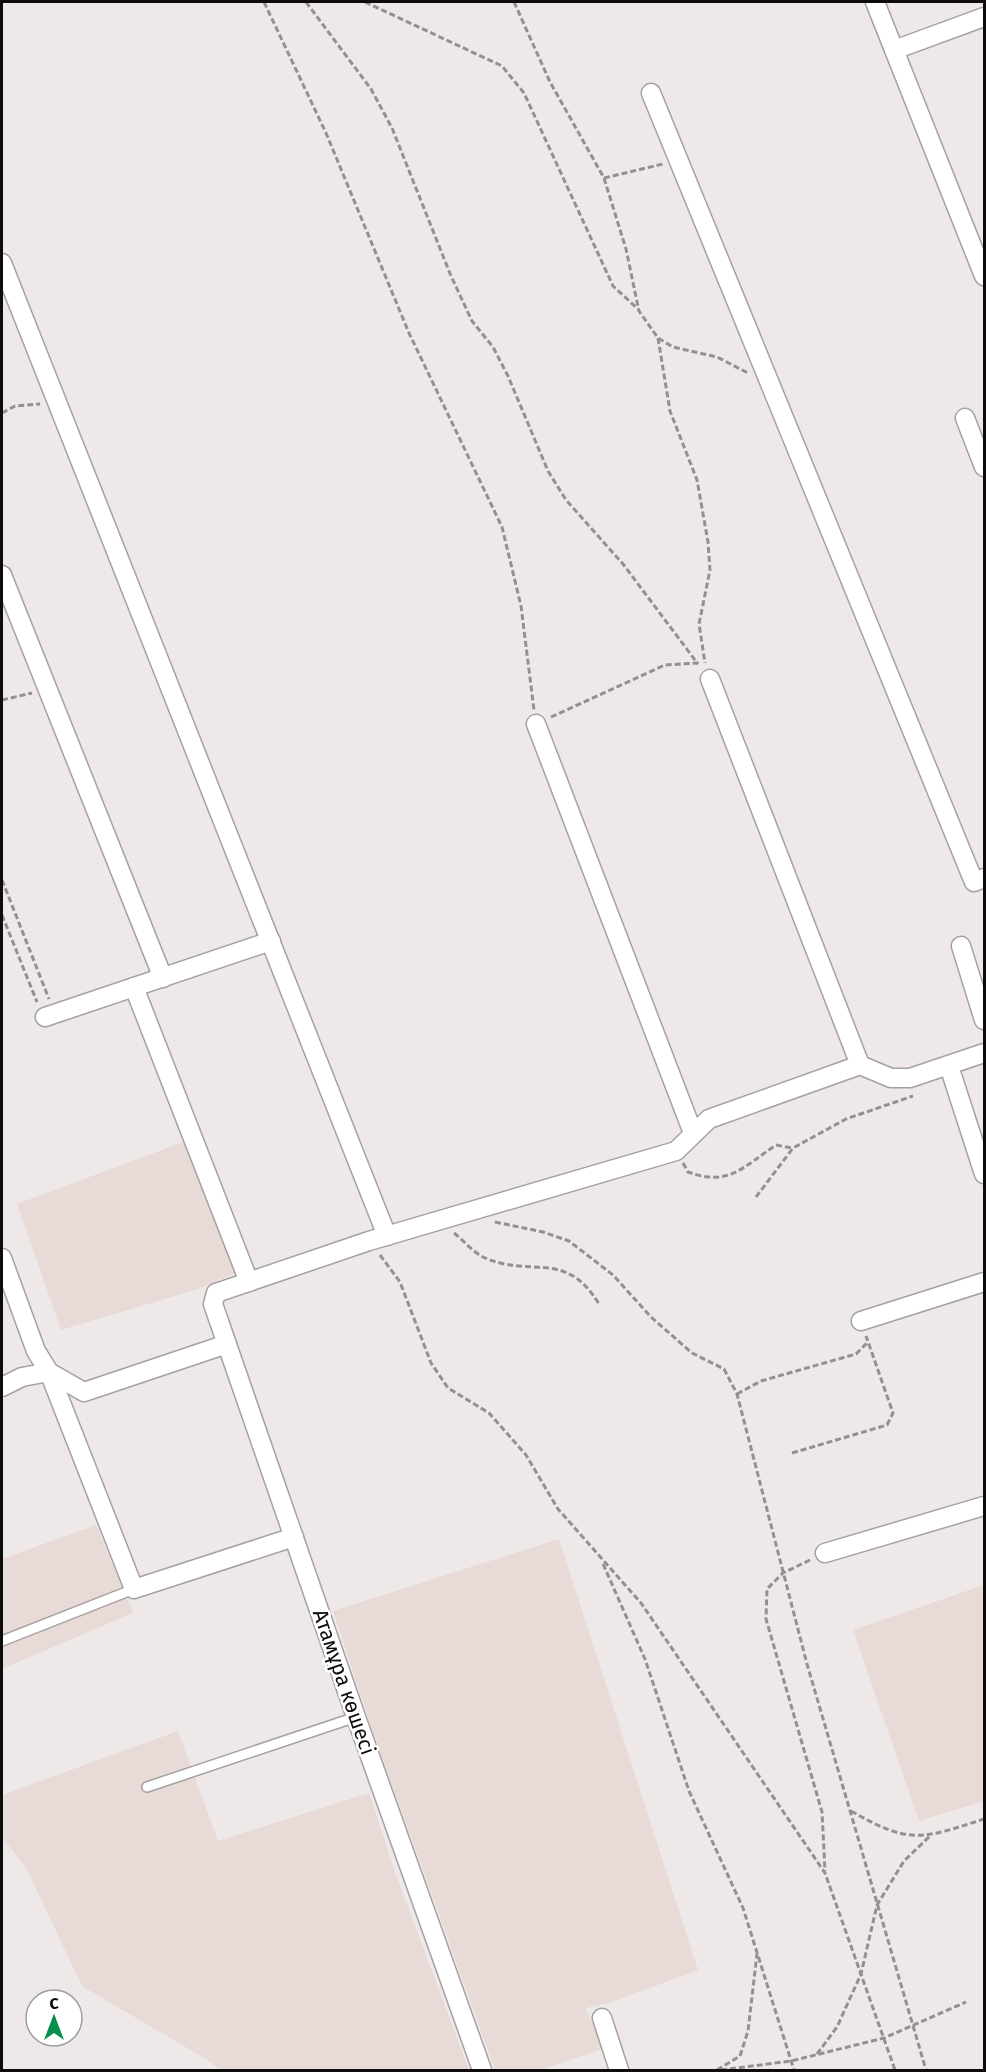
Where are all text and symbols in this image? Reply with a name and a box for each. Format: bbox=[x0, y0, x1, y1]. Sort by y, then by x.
street label: Атамұра көшесі bbox=[307, 1606, 381, 1758]
north arrow bbox=[24, 1988, 84, 2048]
text: С bbox=[49, 1994, 59, 2013]

